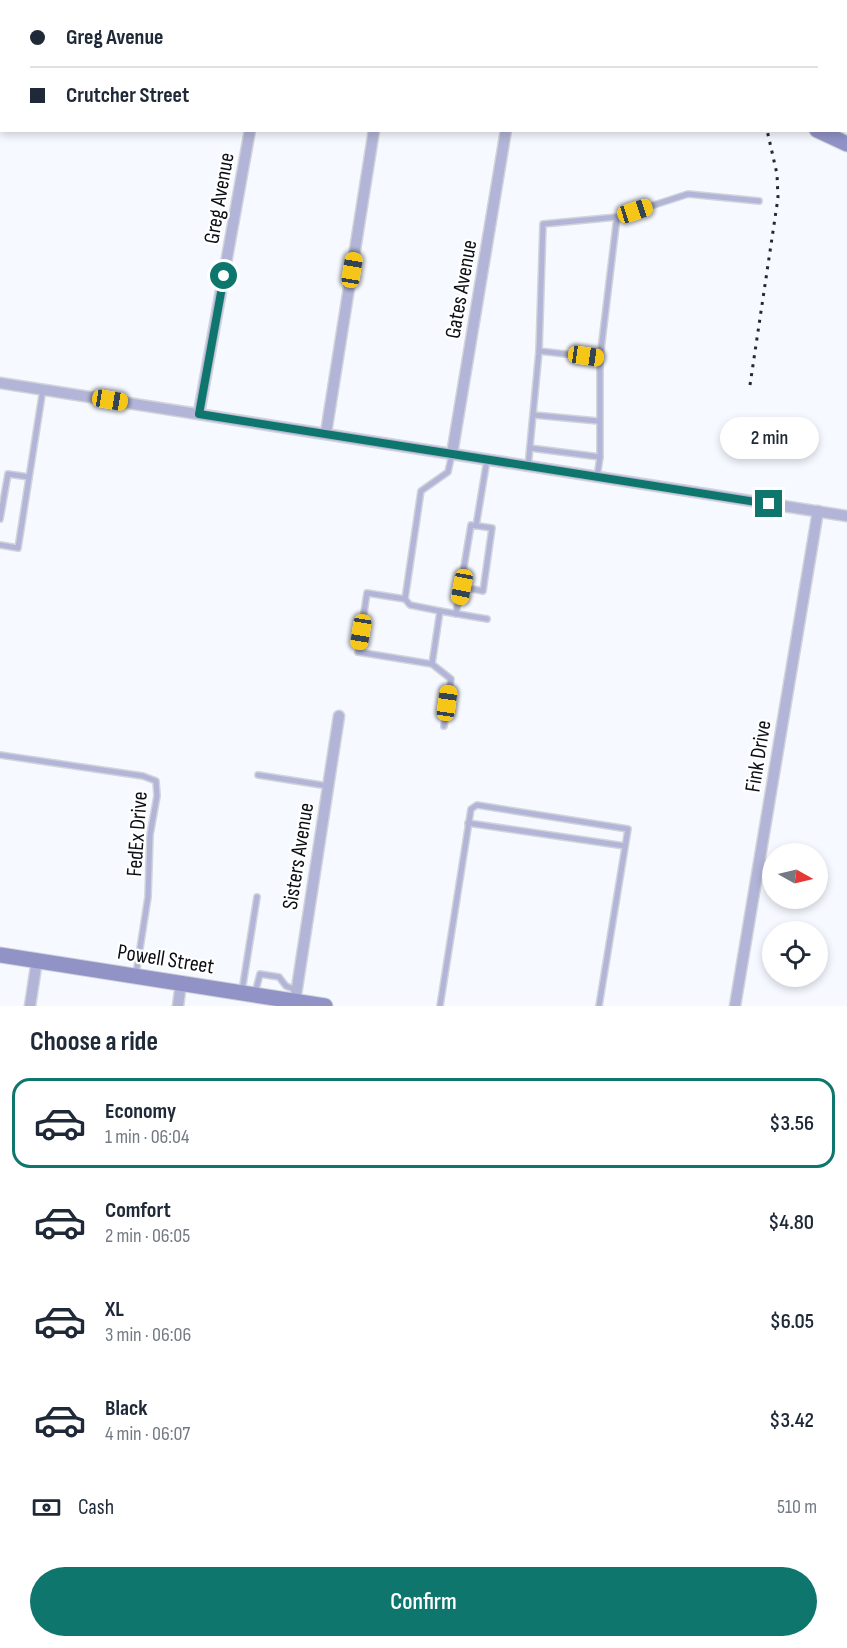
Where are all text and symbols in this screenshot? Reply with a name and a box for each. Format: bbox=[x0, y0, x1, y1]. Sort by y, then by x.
text: Greg Avenue bbox=[66, 24, 163, 51]
text: Crutcher Street bbox=[66, 82, 189, 109]
street label: Greg Avenue bbox=[198, 151, 241, 246]
car bbox=[615, 197, 655, 225]
street label: Gates Avenue bbox=[440, 238, 483, 341]
car bbox=[340, 251, 364, 289]
route start bbox=[210, 262, 237, 289]
car bbox=[567, 345, 605, 367]
car bbox=[91, 388, 129, 412]
callout: 2 min bbox=[720, 417, 818, 459]
text: 2 min bbox=[751, 426, 788, 450]
route end bbox=[755, 490, 782, 517]
car bbox=[450, 568, 474, 606]
car bbox=[349, 613, 373, 651]
car bbox=[436, 684, 458, 722]
street label: Fink Drive bbox=[739, 718, 777, 794]
street label: FedEx Drive bbox=[121, 791, 154, 878]
street label: Sisters Avenue bbox=[277, 801, 320, 912]
north arrow bbox=[762, 843, 828, 909]
map controls bbox=[762, 843, 828, 987]
button: locate bbox=[762, 921, 828, 987]
street label: Powell Street bbox=[115, 939, 216, 980]
text: Choose a ride bbox=[30, 1026, 158, 1058]
icon: car bbox=[33, 1096, 87, 1150]
text: Economy bbox=[105, 1098, 176, 1125]
text: $3.56 bbox=[769, 1110, 814, 1137]
text: 1 min · 06:04 bbox=[105, 1125, 189, 1149]
icon: car bbox=[33, 1195, 87, 1249]
text: Comfort bbox=[105, 1197, 171, 1224]
text: $4.80 bbox=[768, 1209, 814, 1236]
text: 2 min · 06:05 bbox=[105, 1224, 190, 1248]
icon: car bbox=[33, 1294, 87, 1348]
text: XL bbox=[105, 1296, 124, 1323]
text: $6.05 bbox=[770, 1308, 814, 1335]
text: 3 min · 06:06 bbox=[105, 1323, 191, 1347]
icon: car bbox=[33, 1393, 87, 1447]
text: Black bbox=[105, 1395, 147, 1422]
text: $3.42 bbox=[769, 1407, 814, 1434]
text: 4 min · 06:07 bbox=[105, 1422, 190, 1446]
icon: cash bbox=[30, 1491, 63, 1524]
text: Cash bbox=[78, 1494, 114, 1521]
text: 510 m bbox=[777, 1495, 817, 1519]
button: Confirm bbox=[30, 1567, 817, 1636]

